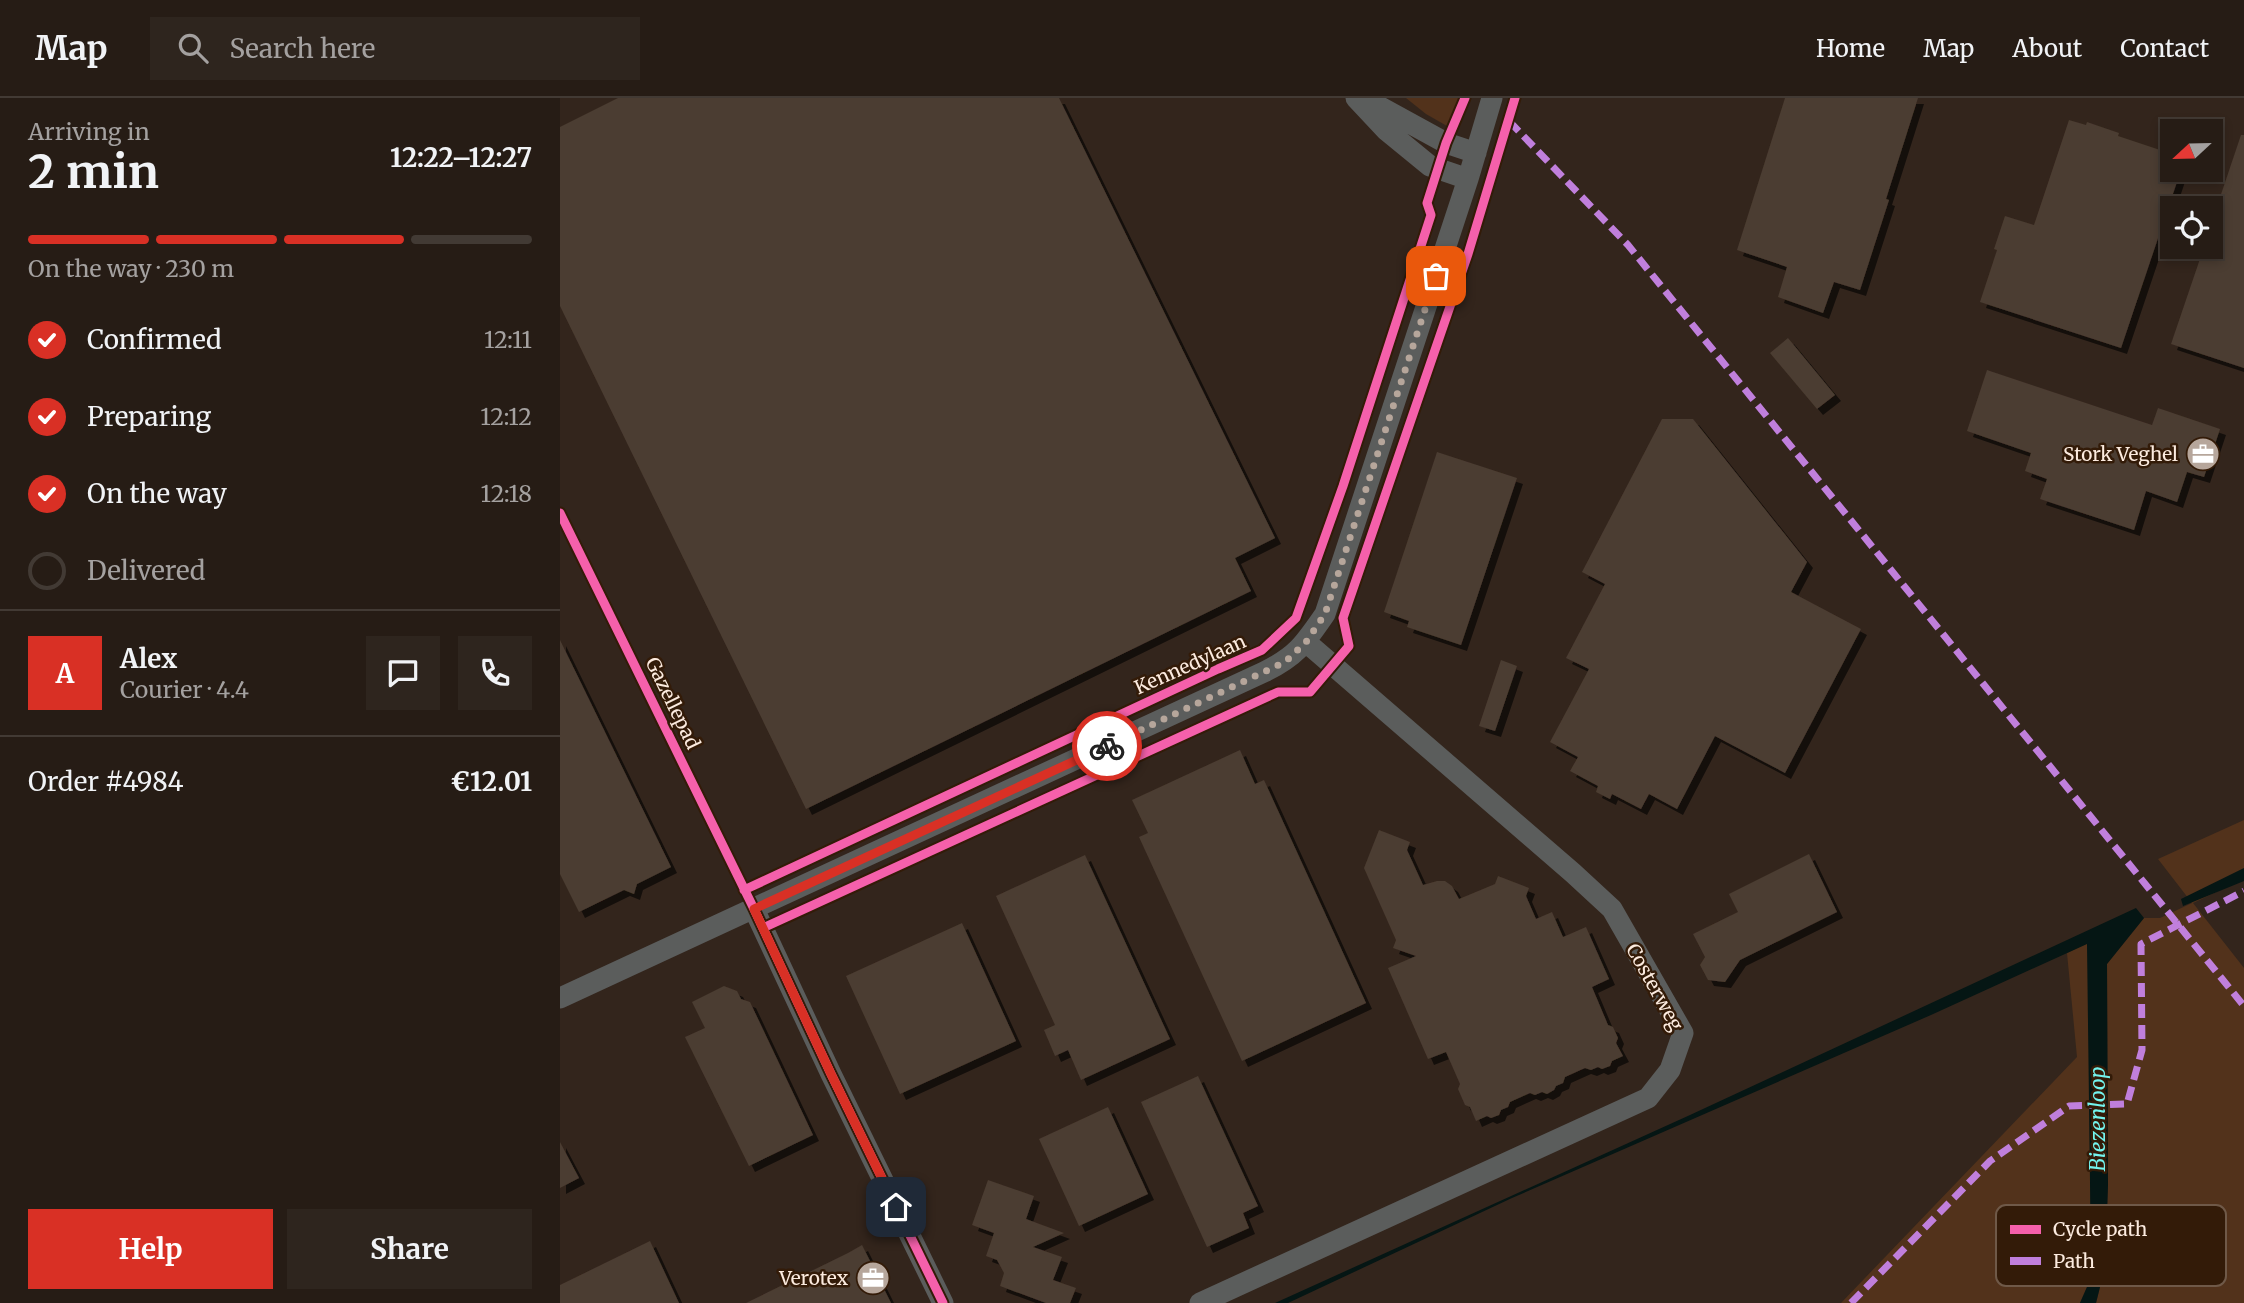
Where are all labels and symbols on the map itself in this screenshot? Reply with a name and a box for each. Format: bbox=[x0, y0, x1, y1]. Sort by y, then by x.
north arrow bbox=[2160, 119, 2222, 182]
pin bbox=[1406, 246, 1466, 306]
office icon: Stork Veghel bbox=[2184, 435, 2222, 473]
place label: Stork Veghel bbox=[2063, 442, 2178, 466]
street label: Kennedylaan bbox=[1130, 629, 1250, 699]
street label: Gazellepad bbox=[640, 653, 706, 753]
courier bbox=[1072, 711, 1142, 781]
street label: Costerweg bbox=[1621, 939, 1689, 1035]
water label: Biezenloop bbox=[2084, 1066, 2111, 1172]
pin bbox=[866, 1177, 926, 1237]
legend bbox=[1996, 1205, 2226, 1286]
text: Cycle path bbox=[2053, 1217, 2148, 1241]
text: Path bbox=[2053, 1249, 2095, 1273]
office icon: Verotex bbox=[854, 1259, 892, 1297]
place label: Verotex bbox=[778, 1266, 849, 1290]

